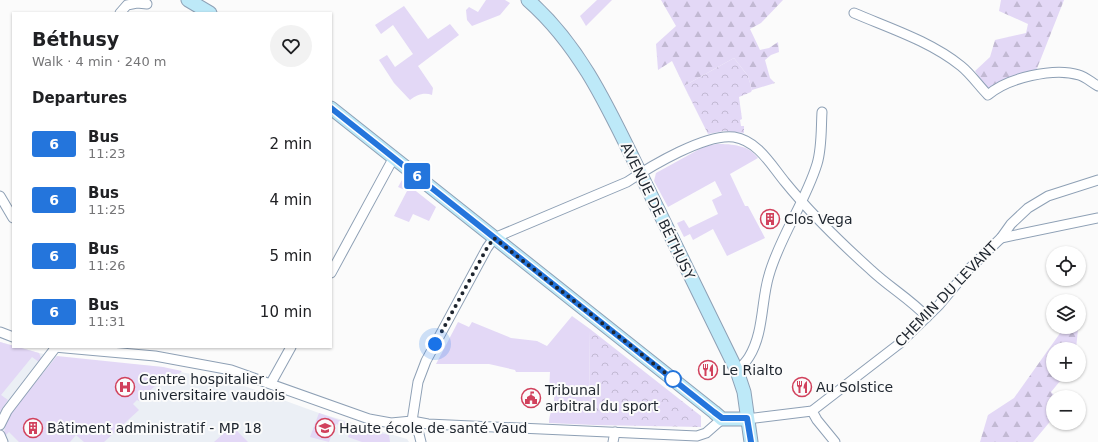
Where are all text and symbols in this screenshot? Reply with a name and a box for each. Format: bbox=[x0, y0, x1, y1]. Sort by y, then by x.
button: heart bbox=[270, 25, 312, 67]
text: Béthusy bbox=[32, 28, 119, 50]
text: Walk · 4 min · 240 m bbox=[32, 54, 166, 69]
text: Departures bbox=[32, 89, 127, 107]
text: Bus bbox=[88, 128, 119, 146]
text: 2 min bbox=[269, 135, 312, 153]
text: 6 bbox=[49, 136, 59, 152]
street label: AVENUE DE BÉTHUSY bbox=[618, 140, 698, 282]
text: 11:23 bbox=[88, 146, 125, 161]
line badge: 6 bbox=[404, 163, 430, 189]
text: 6 bbox=[412, 168, 422, 184]
text: Bus bbox=[88, 184, 119, 202]
text: 4 min bbox=[269, 191, 312, 209]
text: 6 bbox=[49, 192, 59, 208]
text: 11:25 bbox=[88, 202, 125, 217]
building icon: Clos Vega bbox=[759, 208, 781, 230]
place label: Clos Vega bbox=[784, 211, 853, 227]
street label: CHEMIN DU LEVANT bbox=[892, 238, 1001, 350]
text: Bus bbox=[88, 240, 119, 258]
map controls bbox=[1046, 246, 1086, 430]
button: locate bbox=[1046, 246, 1086, 286]
text: 5 min bbox=[269, 247, 312, 265]
text: 6 bbox=[49, 248, 59, 264]
text: 11:26 bbox=[88, 258, 125, 273]
button: layers bbox=[1046, 294, 1086, 334]
text: Bus bbox=[88, 296, 119, 314]
text: 10 min bbox=[260, 303, 312, 321]
text: 6 bbox=[49, 304, 59, 320]
text: 11:31 bbox=[88, 314, 125, 329]
your location bbox=[425, 334, 445, 354]
button: + bbox=[1046, 342, 1086, 382]
restaurant icon: Le Rialto bbox=[697, 359, 719, 381]
place label: Le Rialto bbox=[722, 362, 783, 378]
unlabelled marker bbox=[664, 370, 682, 388]
place label: Centre hospitalier universitaire vaudois bbox=[139, 371, 285, 403]
hospital icon: Centre hospitalier universitaire vaudois bbox=[114, 376, 136, 398]
restaurant icon: Au Solstice bbox=[791, 376, 813, 398]
place label: Au Solstice bbox=[816, 379, 893, 395]
place label: Tribunal arbitral du sport bbox=[544, 382, 659, 414]
public building icon: Tribunal arbitral du sport bbox=[520, 387, 542, 409]
button: − bbox=[1046, 390, 1086, 430]
building icon: Bâtiment administratif - MP 18 bbox=[22, 417, 44, 439]
school or university icon: Haute école de santé Vaud bbox=[314, 417, 336, 439]
place label: Bâtiment administratif - MP 18 bbox=[47, 420, 262, 436]
place label: Haute école de santé Vaud bbox=[339, 420, 527, 436]

